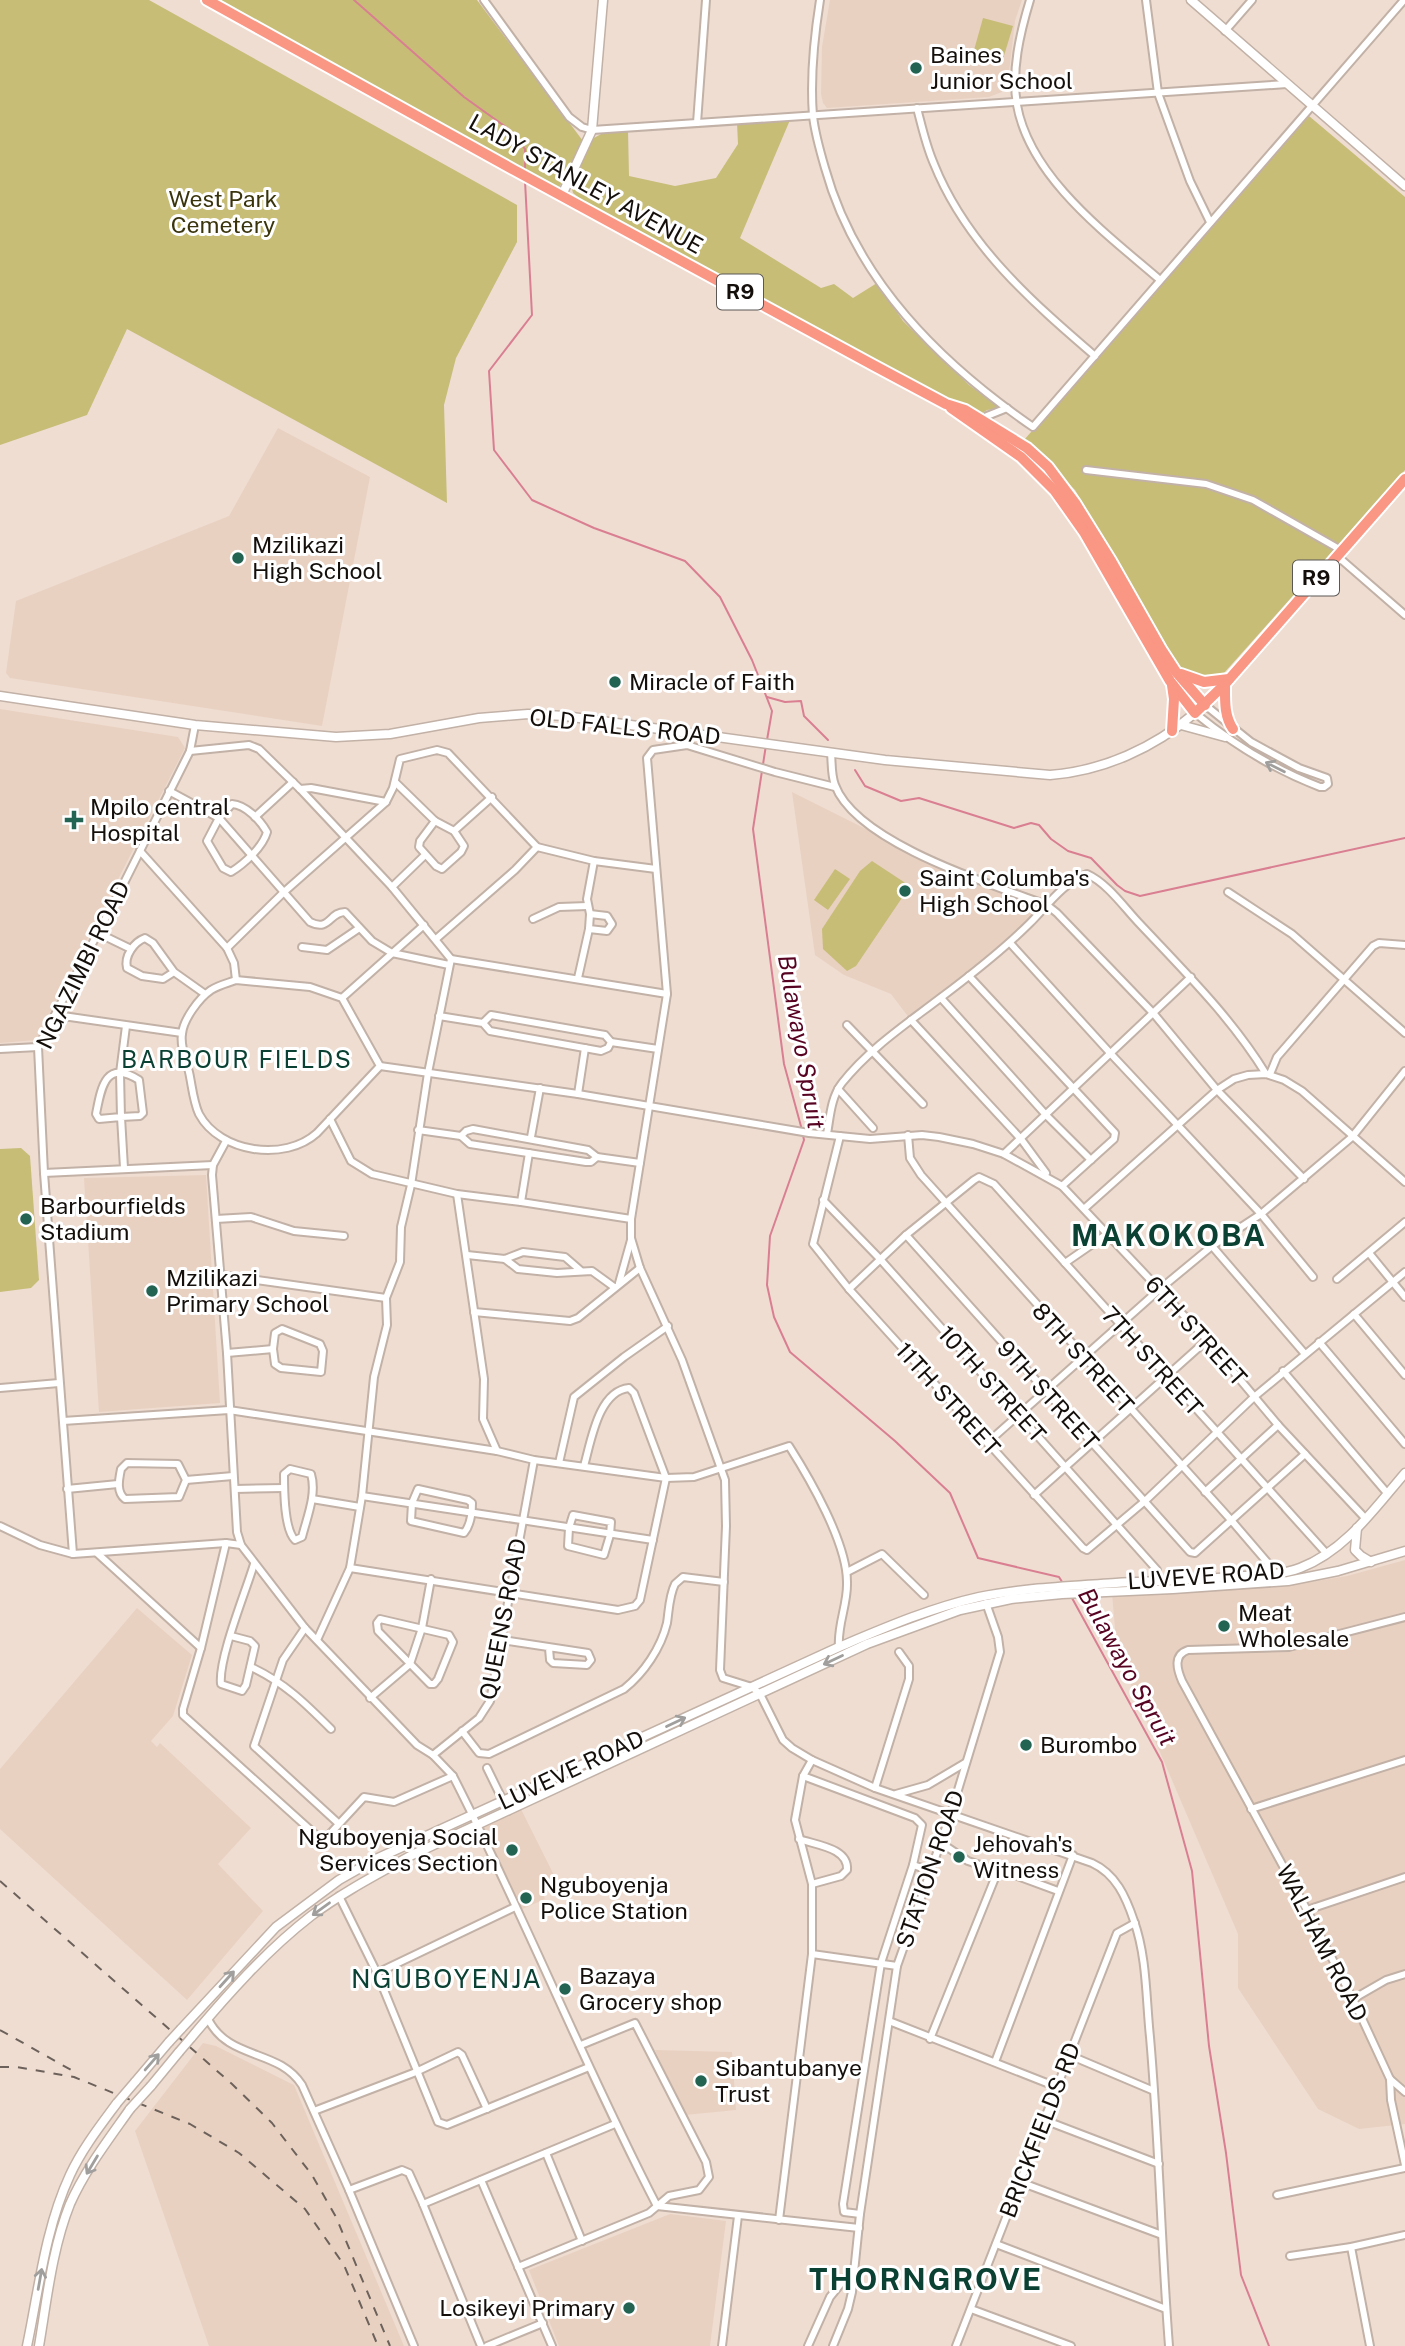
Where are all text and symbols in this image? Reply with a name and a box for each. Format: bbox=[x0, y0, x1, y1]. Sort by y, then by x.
place label: Baines Junior School bbox=[930, 41, 1073, 94]
marker: Baines Junior School bbox=[908, 60, 924, 76]
street label: LADY STANLEY AVENUE bbox=[465, 108, 708, 259]
park label: West Park Cemetery bbox=[169, 185, 277, 238]
road number: R9 bbox=[717, 274, 763, 310]
place label: Mzilikazi High School bbox=[252, 531, 382, 584]
marker: Mzilikazi High School bbox=[230, 550, 246, 566]
road number: R9 bbox=[1293, 560, 1339, 596]
place label: Miracle of Faith bbox=[629, 668, 795, 695]
marker: Miracle of Faith bbox=[607, 674, 623, 690]
street label: OLD FALLS ROAD bbox=[528, 703, 722, 750]
one-way arrow bbox=[1266, 760, 1286, 774]
place label: Mpilo central Hospital bbox=[90, 793, 230, 846]
marker: Mpilo central Hospital bbox=[64, 810, 84, 830]
place label: Saint Columba's High School bbox=[919, 864, 1090, 917]
street label: NGAZIMBI ROAD bbox=[30, 876, 135, 1053]
marker: Saint Columba's High School bbox=[897, 883, 913, 899]
water label: Bulawayo Spruit bbox=[773, 953, 831, 1131]
district label: BARBOUR FIELDS bbox=[121, 1045, 353, 1073]
place label: Barbourfields Stadium bbox=[40, 1192, 186, 1245]
marker: Barbourfields Stadium bbox=[18, 1211, 34, 1227]
district label: MAKOKOBA bbox=[1071, 1217, 1267, 1253]
place label: Mzilikazi Primary School bbox=[166, 1264, 329, 1317]
street label: 6TH STREET bbox=[1140, 1270, 1253, 1391]
marker: Mzilikazi Primary School bbox=[144, 1283, 160, 1299]
street label: 8TH STREET bbox=[1027, 1297, 1140, 1419]
street label: 7TH STREET bbox=[1096, 1300, 1209, 1421]
street label: 10TH STREET bbox=[933, 1320, 1052, 1448]
street label: 9TH STREET bbox=[992, 1334, 1105, 1455]
street label: 11TH STREET bbox=[891, 1337, 1006, 1461]
street label: QUEENS ROAD bbox=[474, 1536, 531, 1702]
street label: LUVEVE ROAD bbox=[1126, 1557, 1286, 1594]
water label: Bulawayo Spruit bbox=[1073, 1583, 1183, 1750]
place label: Meat Wholesale bbox=[1238, 1599, 1349, 1652]
marker: Meat Wholesale bbox=[1216, 1618, 1232, 1634]
one-way arrow bbox=[823, 1653, 844, 1667]
one-way arrow bbox=[664, 1715, 686, 1728]
street label: LUVEVE ROAD bbox=[494, 1724, 648, 1815]
place label: Burombo bbox=[1040, 1731, 1137, 1758]
marker: Burombo bbox=[1018, 1737, 1034, 1753]
street label: STATION ROAD bbox=[890, 1787, 969, 1951]
place label: Nguboyenja Social Services Section bbox=[298, 1823, 498, 1876]
place label: Jehovah's Witness bbox=[973, 1830, 1073, 1883]
marker: Nguboyenja Social Services Section bbox=[504, 1842, 520, 1858]
marker: Jehovah's Witness bbox=[951, 1849, 967, 1865]
street label: WALHAM ROAD bbox=[1271, 1860, 1374, 2026]
place label: Nguboyenja Police Station bbox=[540, 1871, 688, 1924]
marker: Nguboyenja Police Station bbox=[518, 1890, 534, 1906]
one-way arrow bbox=[312, 1902, 331, 1916]
place label: Bazaya Grocery shop bbox=[579, 1962, 722, 2015]
district label: NGUBOYENJA bbox=[351, 1963, 543, 1994]
one-way arrow bbox=[219, 1971, 236, 1988]
marker: Bazaya Grocery shop bbox=[557, 1981, 573, 1997]
street label: BRICKFIELDS RD bbox=[994, 2038, 1085, 2221]
one-way arrow bbox=[144, 2053, 160, 2071]
place label: Sibantubanye Trust bbox=[715, 2054, 862, 2107]
marker: Sibantubanye Trust bbox=[693, 2073, 709, 2089]
one-way arrow bbox=[84, 2154, 98, 2174]
district label: THORNGROVE bbox=[809, 2261, 1043, 2297]
one-way arrow bbox=[34, 2268, 47, 2291]
place label: Losikeyi Primary bbox=[439, 2294, 615, 2321]
marker: Losikeyi Primary bbox=[621, 2300, 637, 2316]

